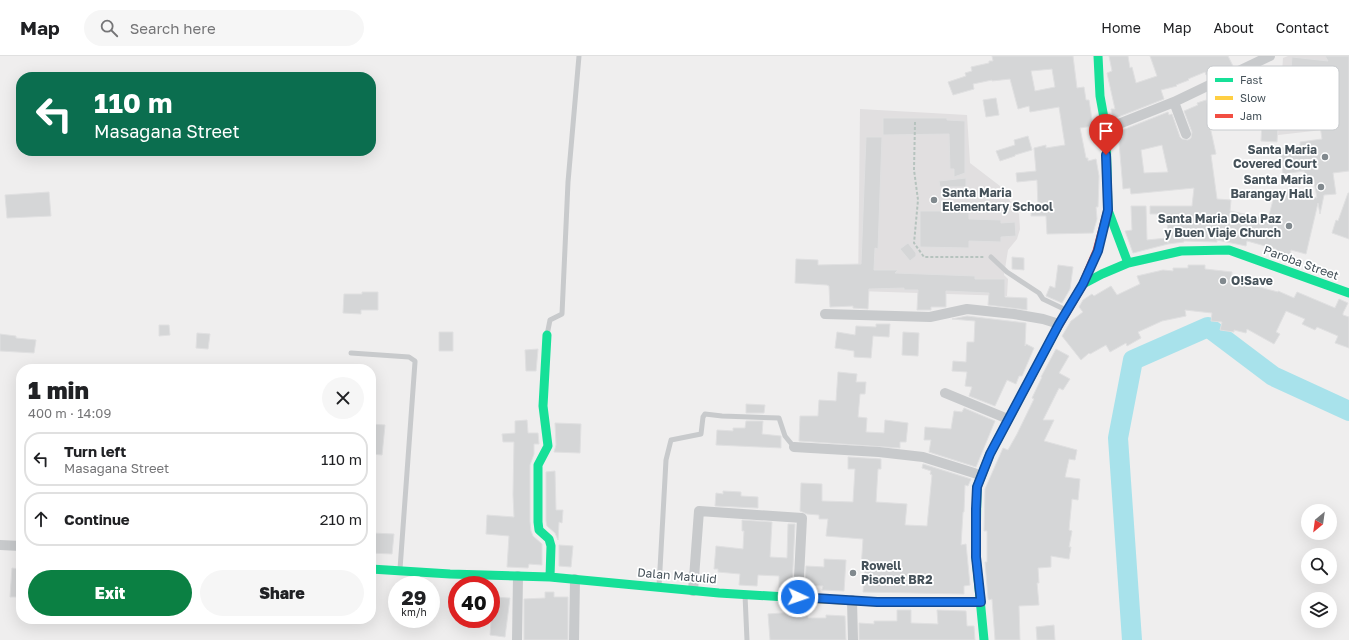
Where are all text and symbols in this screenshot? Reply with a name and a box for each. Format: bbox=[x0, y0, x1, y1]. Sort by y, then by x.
search box bbox=[84, 10, 364, 46]
text: Map bbox=[20, 16, 60, 39]
icon: search bbox=[98, 17, 120, 39]
text: Search here bbox=[130, 19, 216, 37]
text: Home bbox=[1101, 19, 1141, 36]
text: Map bbox=[1163, 19, 1191, 36]
text: About bbox=[1213, 19, 1254, 36]
text: Contact bbox=[1276, 19, 1329, 36]
legend bbox=[1207, 66, 1339, 130]
text: Fast bbox=[1240, 73, 1263, 86]
text: 110 m bbox=[94, 86, 173, 119]
icon: left bbox=[28, 88, 80, 140]
text: Slow bbox=[1240, 91, 1266, 104]
text: Jam bbox=[1240, 109, 1262, 122]
pin bbox=[1089, 114, 1123, 155]
text: Masagana Street bbox=[94, 120, 240, 142]
icon: arrive bbox=[1095, 120, 1117, 142]
place label: Santa Maria Covered Court bbox=[1233, 142, 1317, 171]
marker: Santa Maria Covered Court bbox=[1320, 152, 1330, 162]
place label: Santa Maria Barangay Hall bbox=[1230, 172, 1313, 201]
marker: Santa Maria Barangay Hall bbox=[1316, 182, 1326, 192]
place label: Santa Maria Elementary School bbox=[942, 185, 1053, 214]
marker: Santa Maria Elementary School bbox=[929, 195, 939, 205]
place label: Santa Maria Dela Paz y Buen Viaje Church bbox=[1158, 211, 1281, 240]
marker: Santa Maria Dela Paz y Buen Viaje Church bbox=[1284, 221, 1294, 231]
street label: Paroba Street bbox=[1262, 242, 1341, 283]
place label: O!Save bbox=[1231, 273, 1273, 288]
marker: O!Save bbox=[1218, 276, 1228, 286]
text: 1 min bbox=[28, 375, 89, 404]
button: close bbox=[322, 377, 364, 419]
text: 400 m · 14:09 bbox=[28, 405, 111, 421]
text: Turn left bbox=[64, 442, 126, 460]
icon: left bbox=[30, 448, 52, 470]
text: 110 m bbox=[321, 450, 362, 468]
text: Masagana Street bbox=[64, 460, 169, 476]
north arrow bbox=[1301, 504, 1337, 540]
map controls bbox=[1301, 504, 1337, 628]
icon: ahead bbox=[30, 508, 52, 530]
text: Continue bbox=[64, 510, 130, 528]
text: 210 m bbox=[320, 510, 362, 528]
button: search bbox=[1301, 548, 1337, 584]
place label: Rowell Pisonet BR2 bbox=[861, 558, 932, 587]
street label: Dalan Matulid bbox=[637, 565, 717, 586]
marker: Rowell Pisonet BR2 bbox=[848, 568, 858, 578]
button: Exit bbox=[28, 570, 192, 616]
button: Share bbox=[200, 570, 364, 616]
speed limit sign: 40 bbox=[448, 576, 500, 628]
position arrow bbox=[777, 576, 819, 618]
text: 29 bbox=[402, 585, 426, 609]
button: layers bbox=[1301, 592, 1337, 628]
text: km/h bbox=[401, 606, 427, 618]

